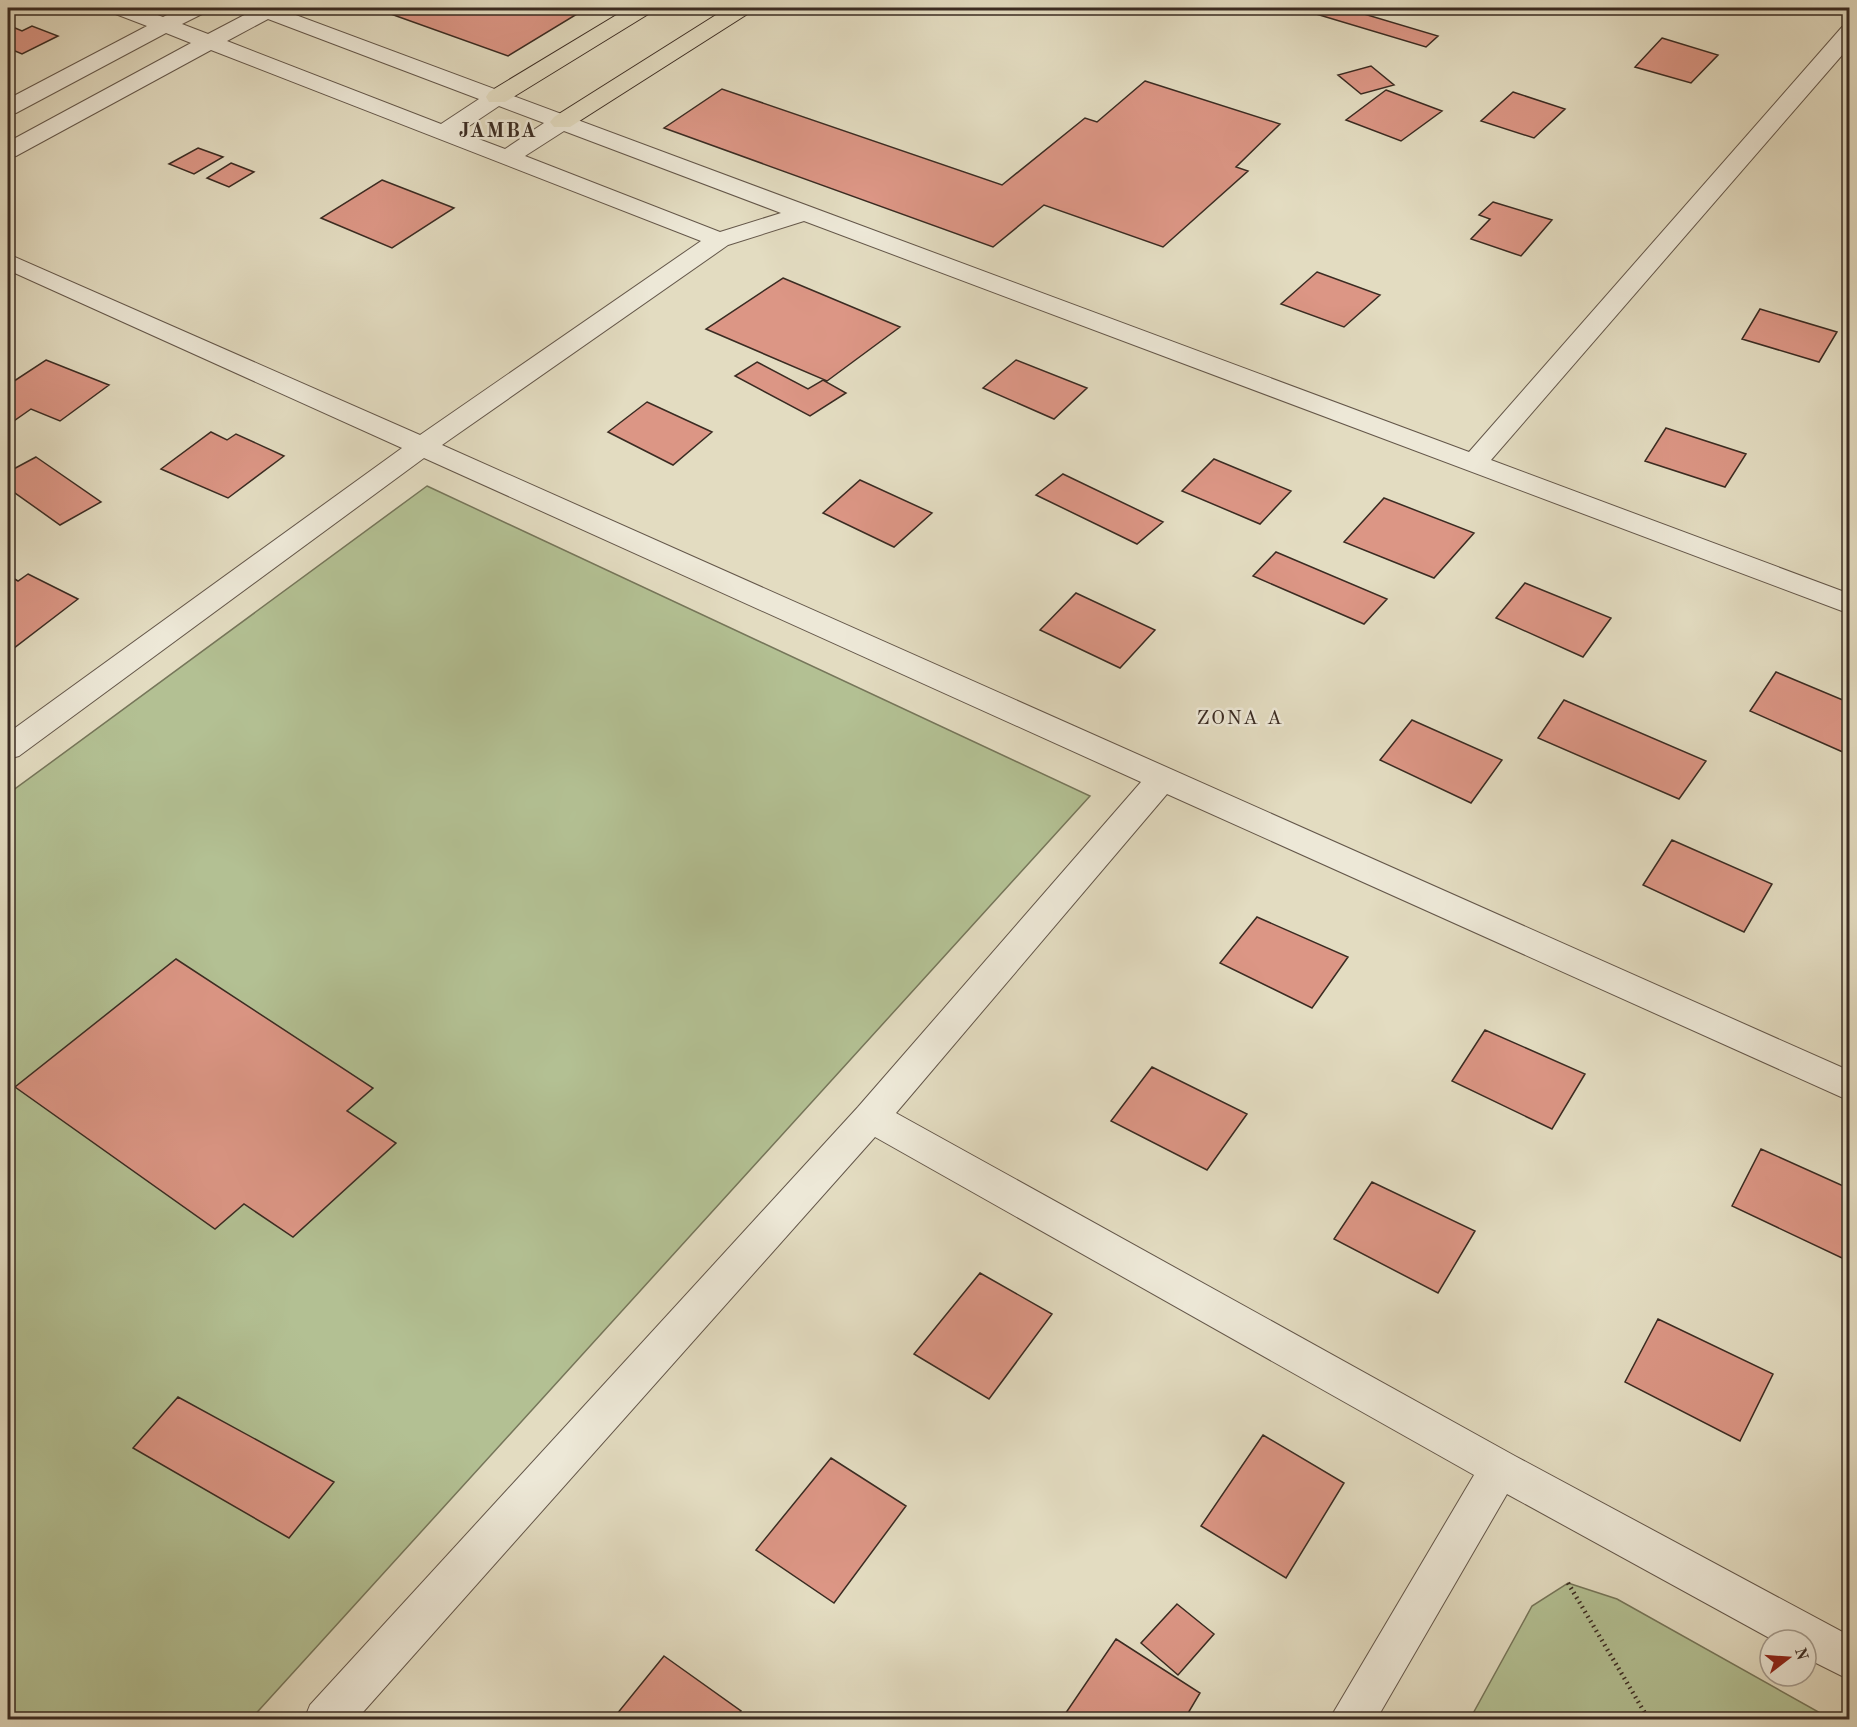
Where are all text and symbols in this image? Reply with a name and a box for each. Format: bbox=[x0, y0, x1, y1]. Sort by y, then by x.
district label: JAMBA bbox=[459, 122, 537, 142]
district label: ZONA A bbox=[1197, 709, 1283, 729]
north arrow bbox=[1758, 1628, 1818, 1688]
text: N bbox=[1791, 1646, 1810, 1663]

